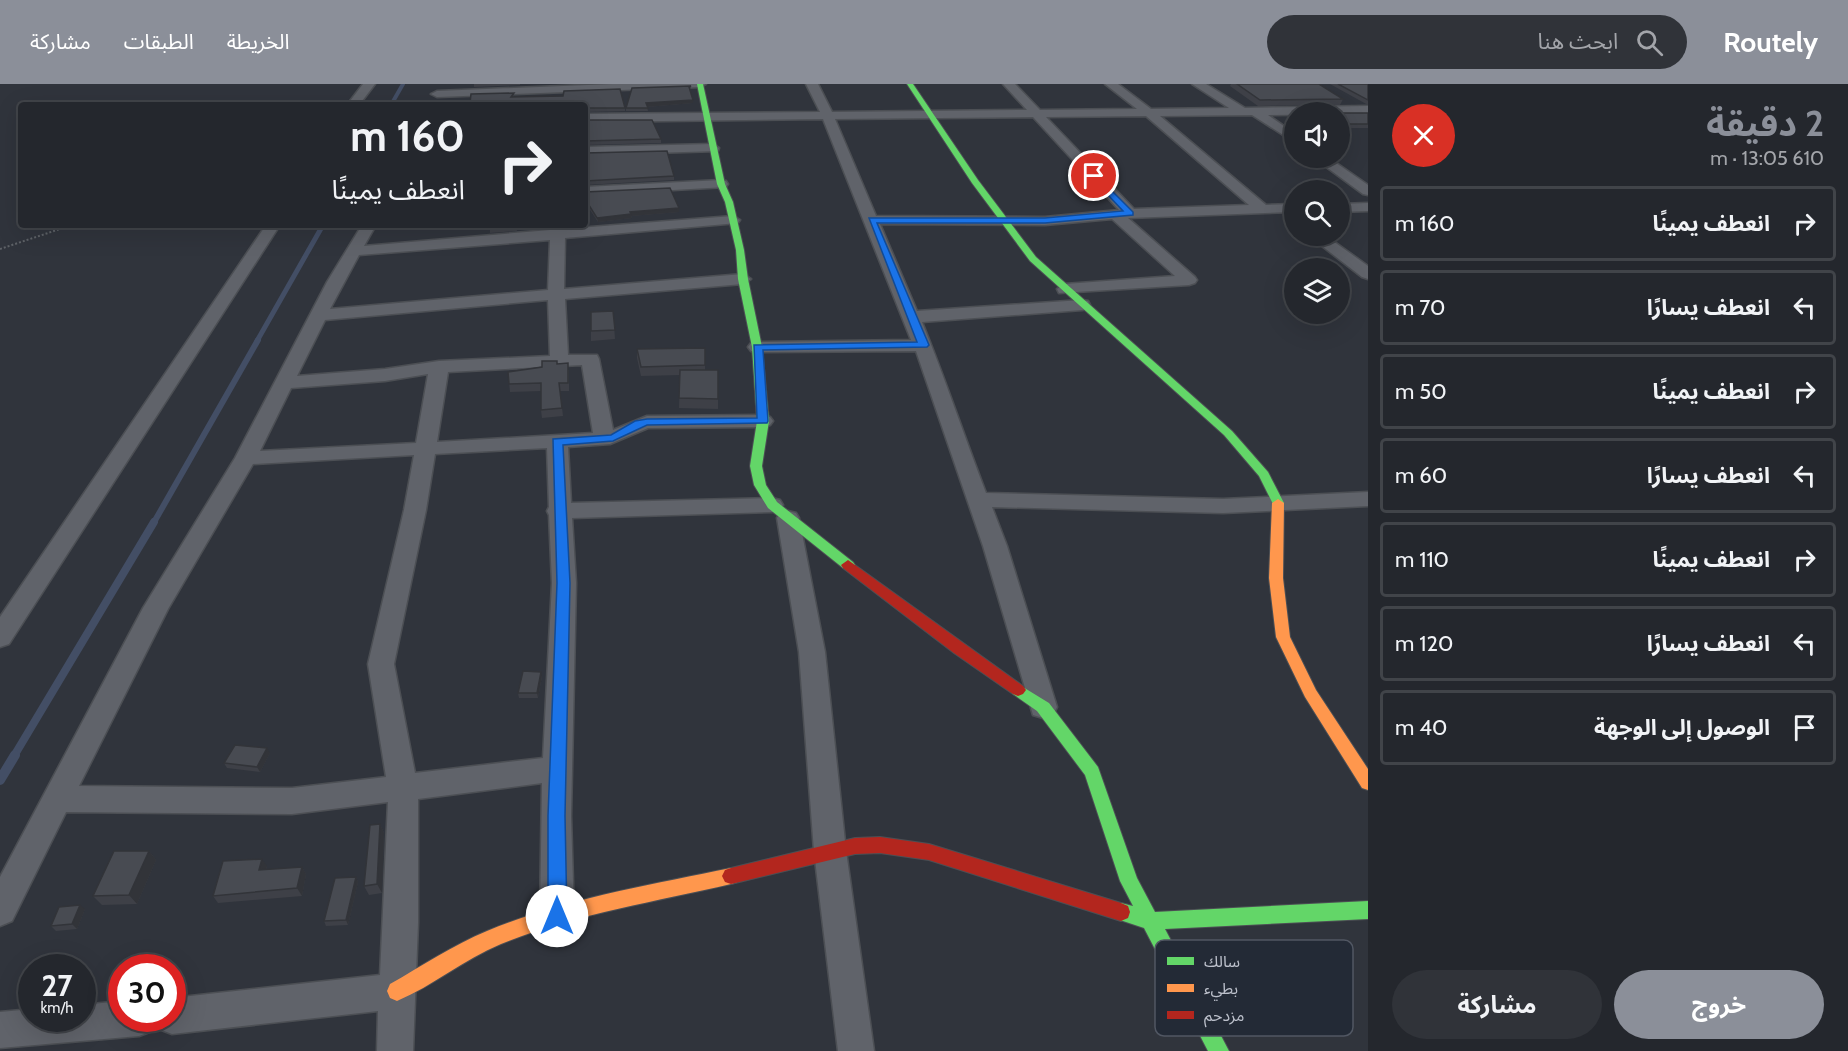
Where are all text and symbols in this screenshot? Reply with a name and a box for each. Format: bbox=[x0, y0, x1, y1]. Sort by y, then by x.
search box bbox=[1267, 15, 1687, 69]
text: Routely bbox=[1723, 25, 1818, 59]
icon: search bbox=[1633, 26, 1666, 59]
text: ابحث هنا bbox=[1538, 28, 1618, 55]
text: مشاركة bbox=[30, 29, 91, 54]
text: الطبقات bbox=[124, 29, 194, 54]
text: الخريطة bbox=[227, 29, 290, 54]
text: 2 دقيقة bbox=[1706, 101, 1824, 145]
map controls bbox=[1284, 102, 1350, 324]
button: sound bbox=[1284, 102, 1350, 168]
button: close bbox=[1392, 104, 1455, 167]
text: 160 m bbox=[350, 110, 465, 162]
icon: right bbox=[486, 126, 564, 204]
text: 610 m · 13:05 bbox=[1710, 146, 1824, 170]
pin bbox=[1068, 150, 1119, 201]
icon: arrive bbox=[1077, 159, 1110, 192]
text: انعطف يمينًا bbox=[331, 173, 465, 206]
button: search bbox=[1284, 180, 1350, 246]
icon: right bbox=[1788, 207, 1821, 240]
text: 160 m bbox=[1395, 210, 1454, 237]
text: انعطف يمينًا bbox=[1653, 210, 1770, 237]
button: layers bbox=[1284, 258, 1350, 324]
icon: left bbox=[1788, 291, 1821, 324]
text: 70 m bbox=[1395, 294, 1445, 321]
text: انعطف يسارًا bbox=[1647, 294, 1770, 321]
icon: right bbox=[1788, 375, 1821, 408]
text: 50 m bbox=[1395, 378, 1447, 405]
text: انعطف يمينًا bbox=[1653, 378, 1770, 405]
icon: left bbox=[1788, 459, 1821, 492]
text: 60 m bbox=[1395, 462, 1447, 489]
text: انعطف يسارًا bbox=[1647, 462, 1770, 489]
icon: right bbox=[1788, 543, 1821, 576]
text: 110 m bbox=[1395, 546, 1449, 573]
text: انعطف يمينًا bbox=[1653, 546, 1770, 573]
icon: left bbox=[1788, 627, 1821, 660]
text: 120 m bbox=[1395, 630, 1453, 657]
text: انعطف يسارًا bbox=[1647, 630, 1770, 657]
icon: arrive bbox=[1788, 711, 1821, 744]
text: 40 m bbox=[1395, 714, 1447, 741]
text: الوصول إلى الوجهة bbox=[1594, 714, 1770, 741]
position arrow bbox=[525, 884, 589, 948]
legend bbox=[1155, 940, 1353, 1036]
text: سالك bbox=[1204, 952, 1240, 971]
speed limit sign: 30 bbox=[108, 954, 186, 1032]
text: 27 bbox=[41, 967, 73, 1004]
button: مشاركة bbox=[1392, 970, 1602, 1039]
button: خروج bbox=[1614, 970, 1824, 1039]
text: بطيء bbox=[1204, 979, 1238, 1001]
text: km/h bbox=[41, 999, 73, 1017]
text: مزدحم bbox=[1204, 1006, 1244, 1028]

